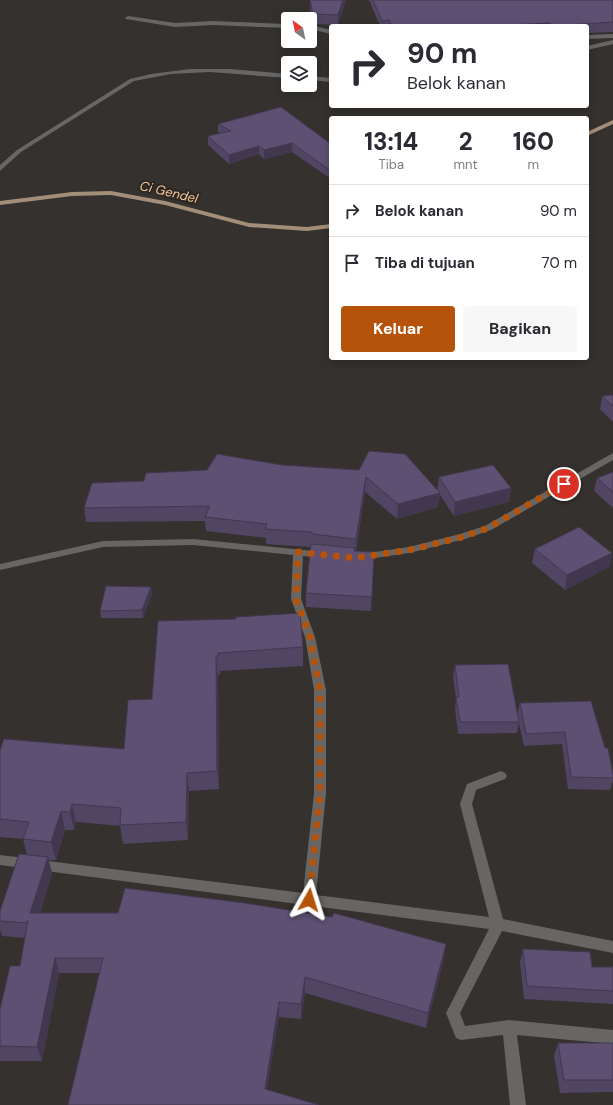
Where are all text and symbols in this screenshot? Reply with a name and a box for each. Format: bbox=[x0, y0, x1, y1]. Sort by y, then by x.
north arrow bbox=[281, 12, 317, 48]
map controls bbox=[281, 12, 317, 92]
text: 90 m bbox=[407, 35, 477, 72]
icon: right bbox=[341, 40, 393, 92]
button: layers bbox=[281, 56, 317, 92]
text: Belok kanan bbox=[407, 71, 506, 95]
text: 13:14 bbox=[364, 126, 418, 157]
text: 2 bbox=[459, 126, 473, 157]
text: 160 bbox=[513, 126, 554, 157]
text: Tiba bbox=[378, 156, 404, 173]
text: mnt bbox=[453, 156, 478, 173]
text: m bbox=[528, 156, 539, 173]
water label: Ci Gendel bbox=[138, 177, 201, 207]
icon: right bbox=[341, 200, 363, 222]
text: Belok kanan bbox=[375, 201, 463, 221]
text: 90 m bbox=[540, 201, 577, 221]
icon: arrive bbox=[341, 252, 363, 274]
text: Tiba di tujuan bbox=[375, 253, 475, 273]
text: 70 m bbox=[542, 253, 577, 273]
button: Keluar bbox=[341, 306, 455, 352]
button: Bagikan bbox=[463, 306, 577, 352]
pin bbox=[547, 467, 581, 501]
icon: arrive bbox=[553, 473, 575, 495]
position arrow bbox=[288, 879, 330, 921]

